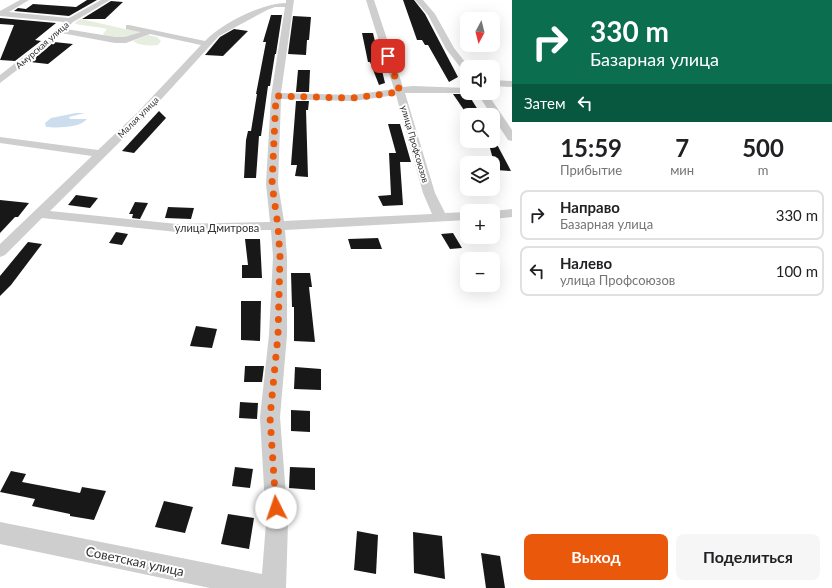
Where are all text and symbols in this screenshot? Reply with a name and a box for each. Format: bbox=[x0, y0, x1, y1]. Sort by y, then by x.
north arrow bbox=[460, 12, 500, 52]
map controls bbox=[460, 12, 500, 292]
text: 330 m bbox=[590, 14, 669, 48]
icon: right bbox=[524, 16, 576, 68]
street label: Амурская улица bbox=[13, 19, 71, 71]
pin bbox=[371, 39, 405, 73]
icon: arrive bbox=[377, 45, 399, 67]
text: Базарная улица bbox=[590, 48, 719, 70]
button: sound bbox=[460, 60, 500, 100]
icon: left bbox=[574, 92, 596, 114]
street label: Малая улица bbox=[115, 94, 161, 140]
text: Затем bbox=[524, 94, 566, 112]
street label: улица Профсоюзов bbox=[399, 104, 431, 184]
button: search bbox=[460, 108, 500, 148]
text: 15:59 bbox=[560, 133, 622, 162]
text: 7 bbox=[675, 133, 689, 162]
text: 500 bbox=[742, 133, 784, 162]
button: layers bbox=[460, 156, 500, 196]
text: Прибытие bbox=[560, 162, 622, 178]
text: мин bbox=[670, 162, 694, 178]
text: m bbox=[758, 162, 768, 178]
text: Направо bbox=[560, 198, 620, 216]
button: + bbox=[460, 204, 500, 244]
icon: right bbox=[526, 204, 548, 226]
text: 330 m bbox=[776, 206, 818, 224]
text: Базарная улица bbox=[560, 216, 653, 232]
street label: улица Дмитрова bbox=[175, 221, 259, 234]
button: − bbox=[460, 252, 500, 292]
text: Налево bbox=[560, 254, 612, 272]
icon: left bbox=[526, 260, 548, 282]
text: 100 m bbox=[776, 262, 818, 280]
text: улица Профсоюзов bbox=[560, 272, 675, 288]
position arrow bbox=[255, 487, 297, 529]
button: Выход bbox=[524, 534, 668, 580]
button: Поделиться bbox=[676, 534, 820, 580]
street label: Советская улица bbox=[84, 543, 186, 579]

